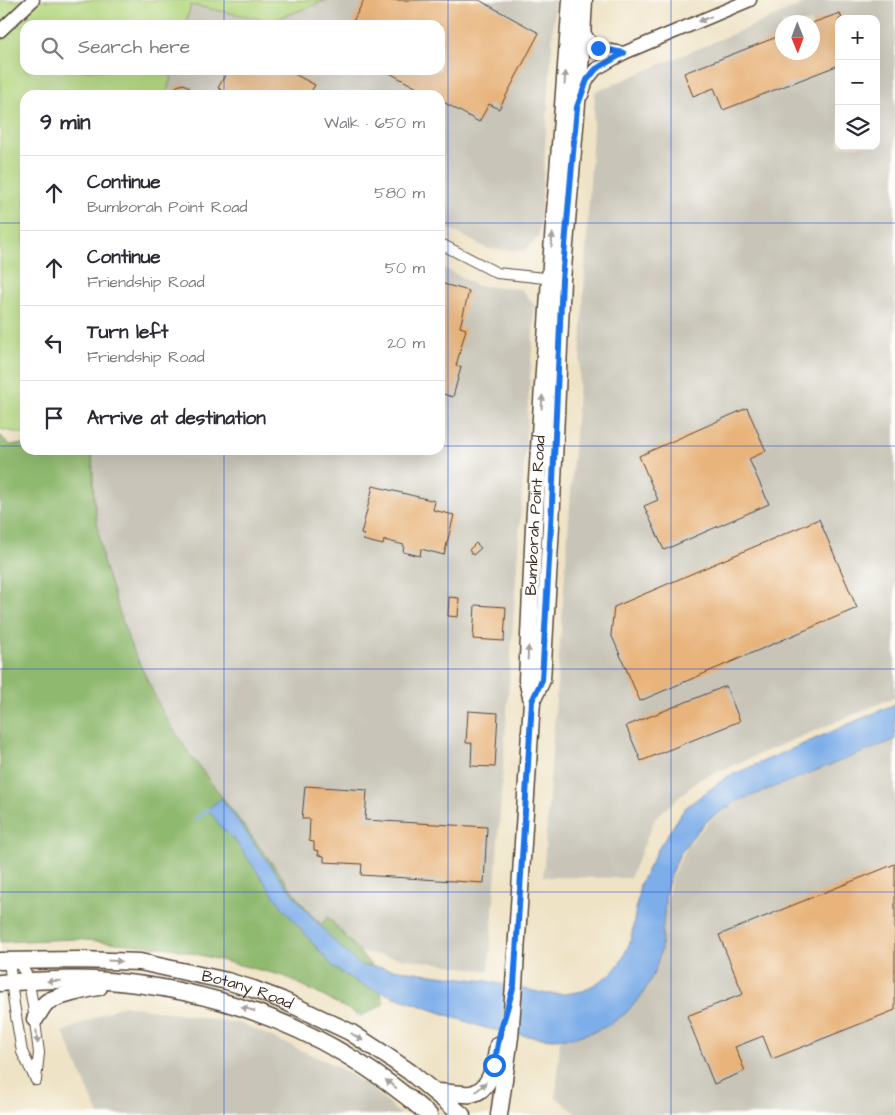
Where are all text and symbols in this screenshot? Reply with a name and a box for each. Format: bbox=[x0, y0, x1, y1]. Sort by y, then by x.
north arrow bbox=[775, 15, 820, 60]
map controls bbox=[835, 15, 880, 150]
button: + bbox=[835, 15, 880, 60]
one-way arrow bbox=[697, 16, 712, 24]
search box bbox=[20, 20, 445, 75]
icon: search bbox=[38, 34, 66, 62]
text: Search here bbox=[78, 34, 190, 61]
route end bbox=[587, 37, 610, 60]
button: − bbox=[835, 60, 880, 105]
one-way arrow bbox=[561, 70, 569, 86]
button: layers bbox=[835, 105, 880, 150]
text: 9 min bbox=[40, 108, 90, 137]
text: Walk · 650 m bbox=[324, 112, 425, 134]
text: Continue bbox=[87, 169, 161, 196]
icon: ahead bbox=[40, 179, 68, 207]
text: 580 m bbox=[374, 182, 425, 204]
text: Bumborah Point Road bbox=[87, 196, 247, 218]
one-way arrow bbox=[549, 232, 557, 248]
text: Continue bbox=[87, 244, 161, 271]
icon: ahead bbox=[40, 254, 68, 282]
text: 50 m bbox=[385, 257, 425, 279]
text: Friendship Road bbox=[87, 271, 205, 293]
text: Turn left bbox=[87, 319, 168, 346]
icon: left bbox=[40, 329, 68, 357]
text: 20 m bbox=[387, 332, 425, 354]
text: Friendship Road bbox=[87, 346, 205, 368]
one-way arrow bbox=[538, 394, 546, 410]
icon: arrive bbox=[40, 404, 68, 432]
text: Arrive at destination bbox=[87, 405, 266, 432]
street label: Bumborah Point Road bbox=[520, 434, 551, 596]
one-way arrow bbox=[524, 645, 532, 661]
one-way arrow bbox=[107, 957, 123, 965]
street label: Botany Road bbox=[200, 965, 297, 1015]
one-way arrow bbox=[45, 977, 61, 985]
one-way arrow bbox=[240, 1005, 255, 1013]
one-way arrow bbox=[33, 1030, 41, 1046]
one-way arrow bbox=[351, 1032, 364, 1042]
route start bbox=[483, 1054, 506, 1077]
one-way arrow bbox=[384, 1079, 398, 1089]
one-way arrow bbox=[475, 1081, 487, 1093]

